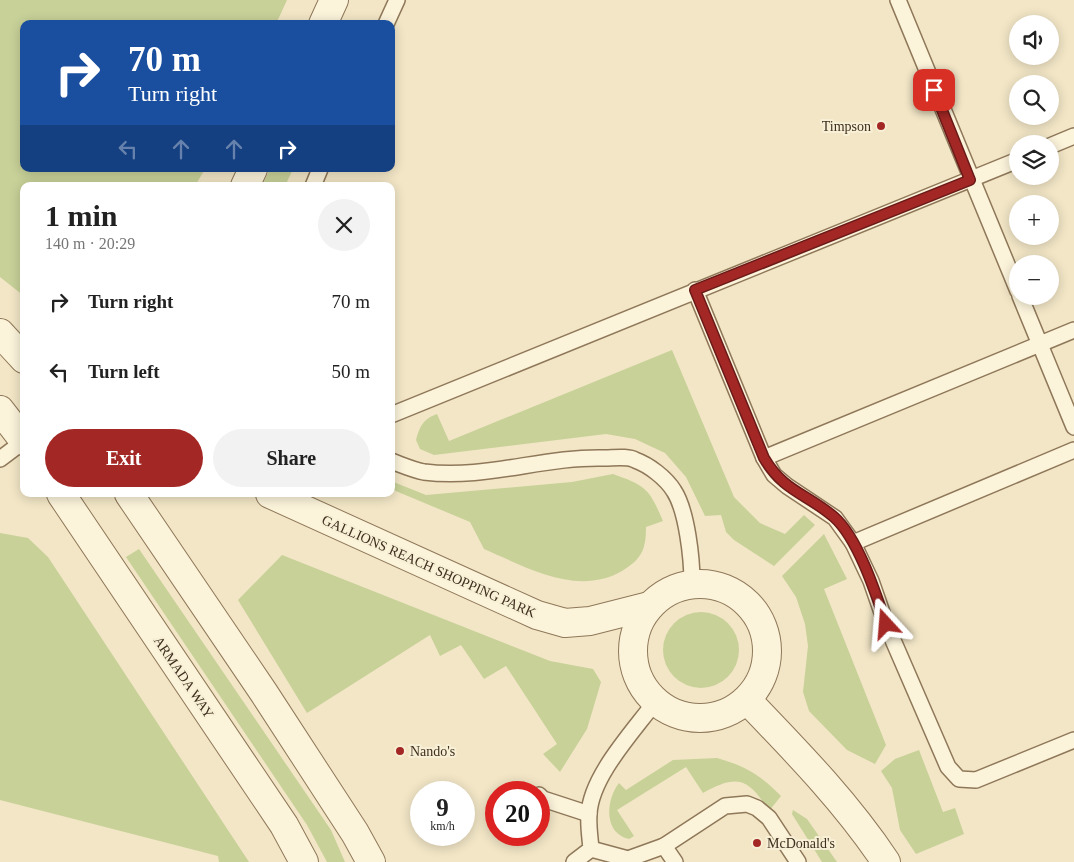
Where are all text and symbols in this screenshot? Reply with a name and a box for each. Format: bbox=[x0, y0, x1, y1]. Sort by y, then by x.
map controls bbox=[1009, 15, 1059, 305]
button: sound bbox=[1009, 15, 1059, 65]
icon: right bbox=[45, 40, 110, 105]
text: 70 m bbox=[128, 40, 201, 79]
pin bbox=[913, 69, 955, 111]
button: search bbox=[1009, 75, 1059, 125]
icon: arrive bbox=[920, 76, 948, 104]
text: Turn right bbox=[128, 81, 217, 106]
place label: Timpson bbox=[822, 119, 871, 134]
marker: Timpson bbox=[875, 120, 887, 132]
icon: left bbox=[114, 135, 142, 163]
icon: ahead bbox=[167, 135, 195, 163]
icon: ahead bbox=[220, 135, 248, 163]
icon: right bbox=[273, 135, 301, 163]
button: layers bbox=[1009, 135, 1059, 185]
button: + bbox=[1009, 195, 1059, 245]
text: 1 min bbox=[45, 199, 118, 232]
button: close bbox=[318, 199, 370, 251]
text: 140 m · 20:29 bbox=[45, 235, 135, 252]
button: − bbox=[1009, 255, 1059, 305]
icon: right bbox=[45, 288, 73, 316]
text: Turn right bbox=[88, 291, 173, 312]
text: 70 m bbox=[331, 291, 370, 312]
icon: left bbox=[45, 358, 73, 386]
text: Turn left bbox=[88, 361, 160, 382]
text: 50 m bbox=[331, 361, 370, 382]
button: Exit bbox=[45, 429, 203, 487]
button: Share bbox=[213, 429, 370, 487]
street label: GALLIONS REACH SHOPPING PARK bbox=[320, 512, 538, 621]
position arrow bbox=[859, 597, 911, 649]
street label: ARMADA WAY bbox=[151, 634, 216, 721]
place label: Nando's bbox=[410, 744, 455, 759]
marker: Nando's bbox=[394, 745, 406, 757]
speed limit sign: 20 bbox=[485, 781, 550, 846]
text: 9 bbox=[436, 794, 449, 821]
text: km/h bbox=[430, 819, 455, 833]
place label: McDonald's bbox=[767, 836, 835, 851]
marker: McDonald's bbox=[751, 837, 763, 849]

